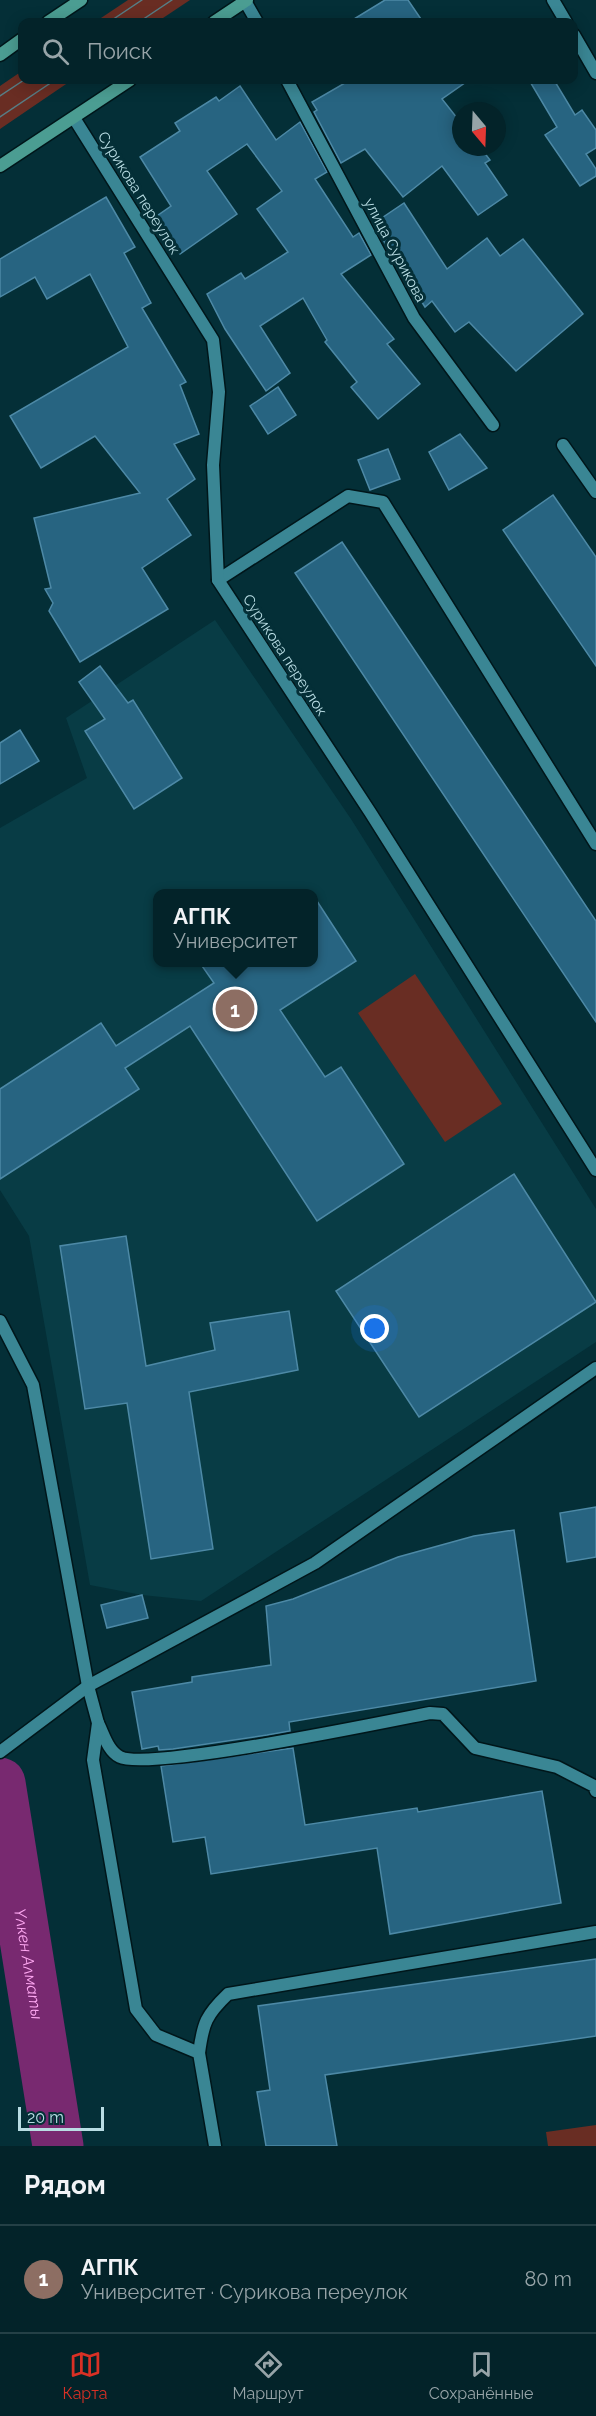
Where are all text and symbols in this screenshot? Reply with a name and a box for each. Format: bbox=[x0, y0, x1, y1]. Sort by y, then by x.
search box bbox=[18, 18, 578, 84]
icon: search bbox=[39, 35, 72, 68]
text: Поиск bbox=[87, 38, 152, 64]
north arrow bbox=[452, 102, 506, 156]
street label: Сурикова переулок bbox=[94, 128, 184, 258]
street label: улица Сурикова bbox=[360, 195, 430, 305]
street label: Сурикова переулок bbox=[239, 591, 331, 719]
popup bbox=[153, 889, 318, 967]
text: АГПК bbox=[173, 903, 231, 929]
text: Университет bbox=[173, 929, 298, 953]
pin: 1 bbox=[216, 986, 254, 1032]
your location bbox=[360, 1314, 389, 1343]
water label: Үлкен Алматы bbox=[11, 1907, 47, 2021]
scale bar bbox=[18, 2104, 104, 2132]
text: 20 m bbox=[27, 2108, 64, 2127]
text: Рядом bbox=[24, 2170, 106, 2200]
text: АГПК bbox=[81, 2254, 139, 2280]
text: 1 bbox=[39, 2267, 48, 2291]
text: 80 m bbox=[524, 2267, 572, 2291]
text: Университет · Сурикова переулок bbox=[81, 2280, 408, 2304]
tab: Карта bbox=[62, 2348, 108, 2403]
tab: Маршрут bbox=[233, 2348, 304, 2403]
tab: Сохранённые bbox=[429, 2348, 533, 2403]

